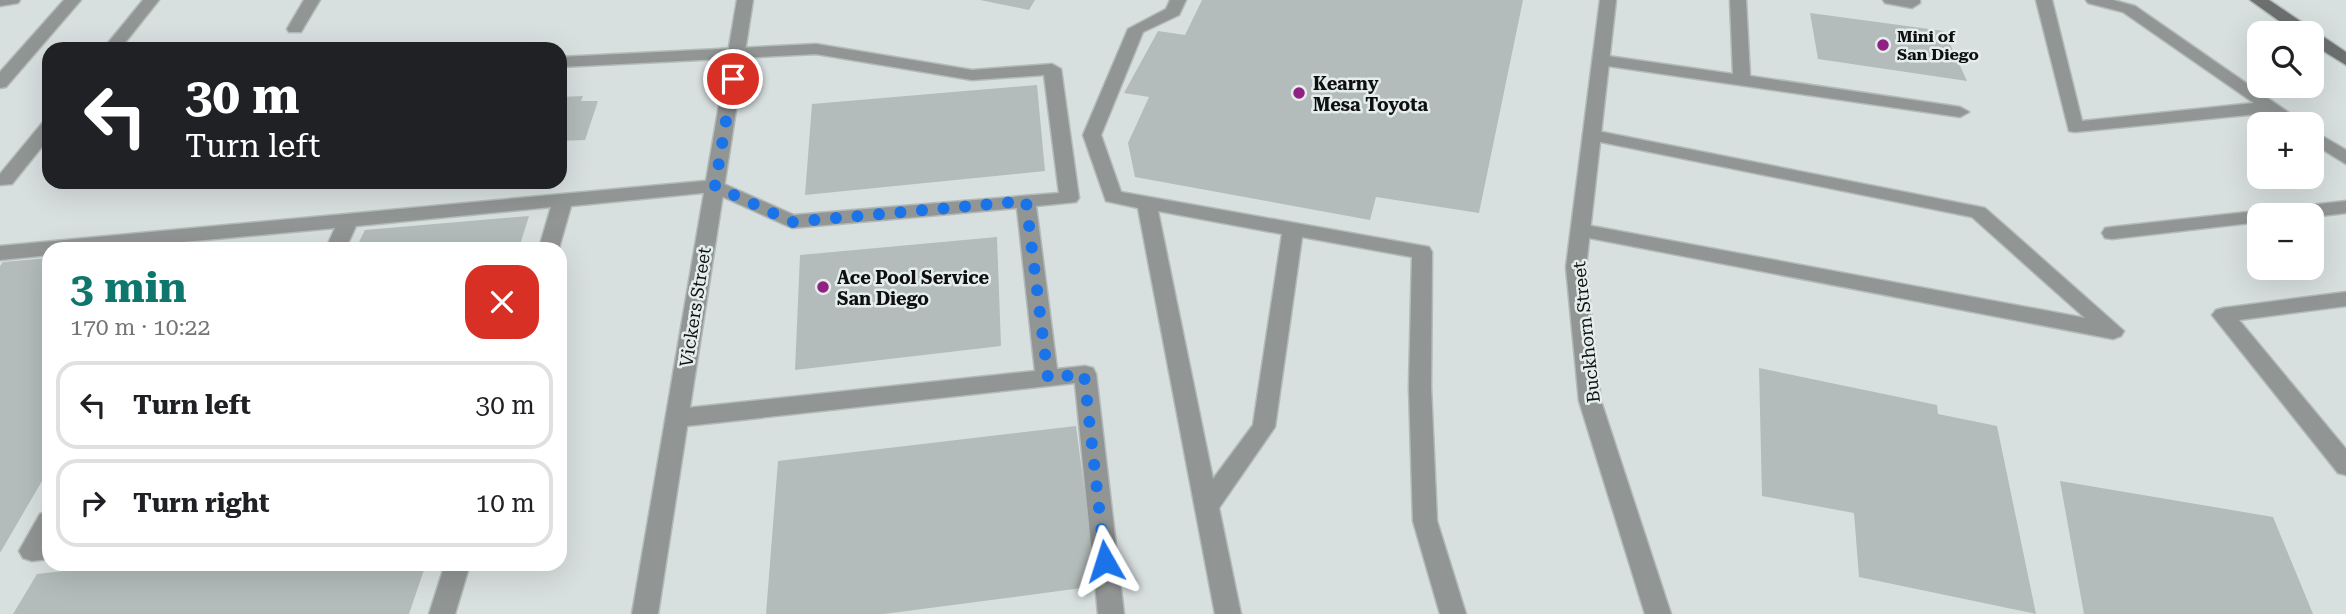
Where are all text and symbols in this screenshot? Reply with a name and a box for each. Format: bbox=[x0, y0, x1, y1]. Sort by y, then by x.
map controls bbox=[2247, 21, 2324, 280]
button: search bbox=[2247, 21, 2324, 98]
place label: Mini of San Diego bbox=[1897, 27, 1979, 64]
marker: Mini of San Diego bbox=[1875, 37, 1891, 53]
pin bbox=[703, 49, 763, 109]
icon: arrive bbox=[714, 60, 752, 98]
text: 30 m bbox=[185, 68, 300, 125]
icon: left bbox=[70, 70, 161, 161]
place label: Kearny Mesa Toyota bbox=[1313, 73, 1429, 115]
marker: Kearny Mesa Toyota bbox=[1291, 85, 1307, 101]
button: + bbox=[2247, 112, 2324, 189]
text: Turn left bbox=[185, 127, 320, 165]
button: − bbox=[2247, 203, 2324, 280]
street label: Vickers Street bbox=[675, 245, 715, 369]
street label: Buckhorn Street bbox=[1568, 260, 1604, 404]
text: 3 min bbox=[70, 263, 187, 312]
button: close bbox=[465, 265, 539, 339]
place label: Ace Pool Service San Diego bbox=[837, 267, 990, 309]
marker: Ace Pool Service San Diego bbox=[815, 279, 831, 295]
text: 170 m · 10:22 bbox=[70, 314, 210, 341]
icon: left bbox=[74, 386, 112, 424]
text: Turn left bbox=[133, 390, 251, 420]
text: 30 m bbox=[476, 390, 535, 420]
icon: right bbox=[74, 484, 112, 522]
text: Turn right bbox=[133, 488, 269, 518]
text: 10 m bbox=[476, 488, 535, 518]
position arrow bbox=[1068, 524, 1142, 598]

